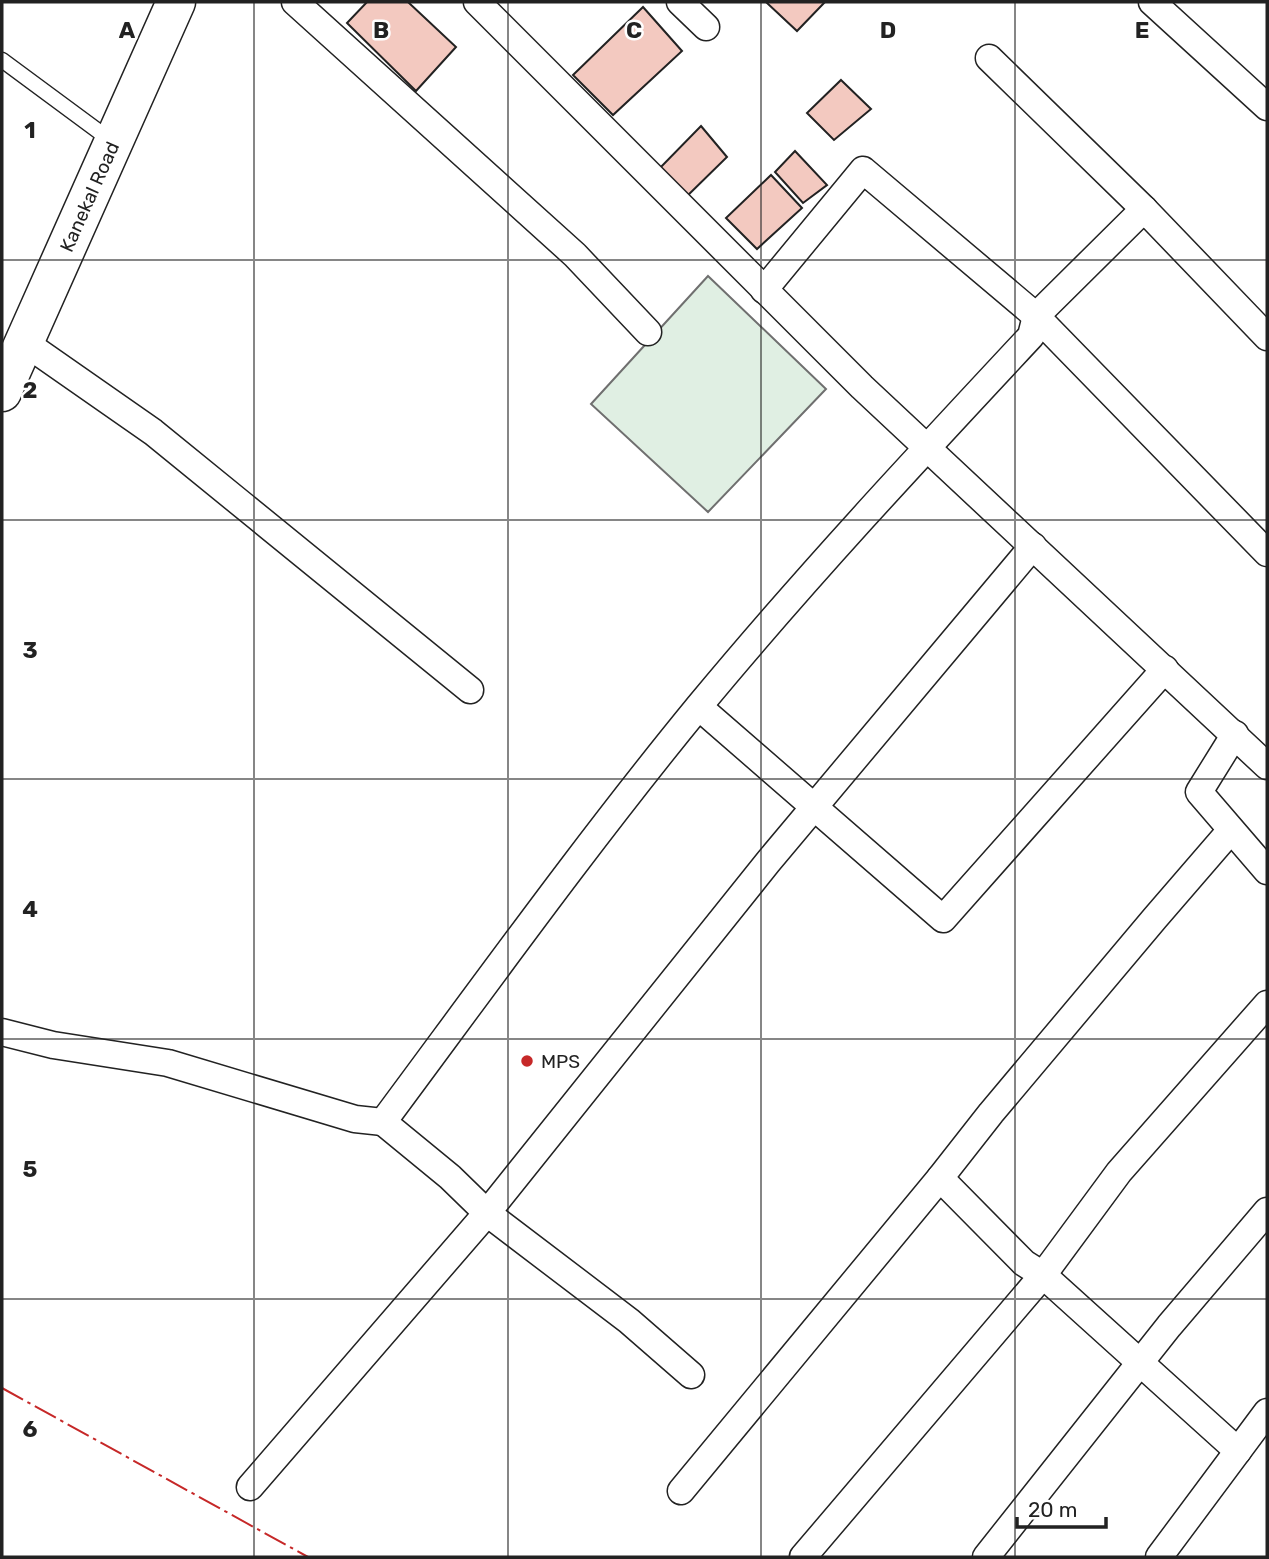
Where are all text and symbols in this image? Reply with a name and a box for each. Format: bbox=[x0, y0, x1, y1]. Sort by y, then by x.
text: A bbox=[119, 16, 136, 44]
text: B bbox=[373, 16, 389, 44]
text: C bbox=[626, 16, 642, 44]
text: D bbox=[880, 16, 896, 44]
text: E bbox=[1135, 16, 1149, 44]
text: 1 bbox=[24, 116, 36, 144]
street label: Kanekal Road bbox=[55, 138, 124, 256]
text: 2 bbox=[23, 376, 37, 404]
text: 3 bbox=[22, 636, 38, 664]
text: 4 bbox=[22, 895, 38, 923]
place label: MPS bbox=[541, 1050, 580, 1073]
marker: MPS bbox=[519, 1053, 535, 1069]
text: 5 bbox=[23, 1155, 38, 1183]
text: 6 bbox=[23, 1415, 38, 1443]
scale bar bbox=[1017, 1486, 1106, 1530]
text: 20 m bbox=[1028, 1497, 1077, 1522]

